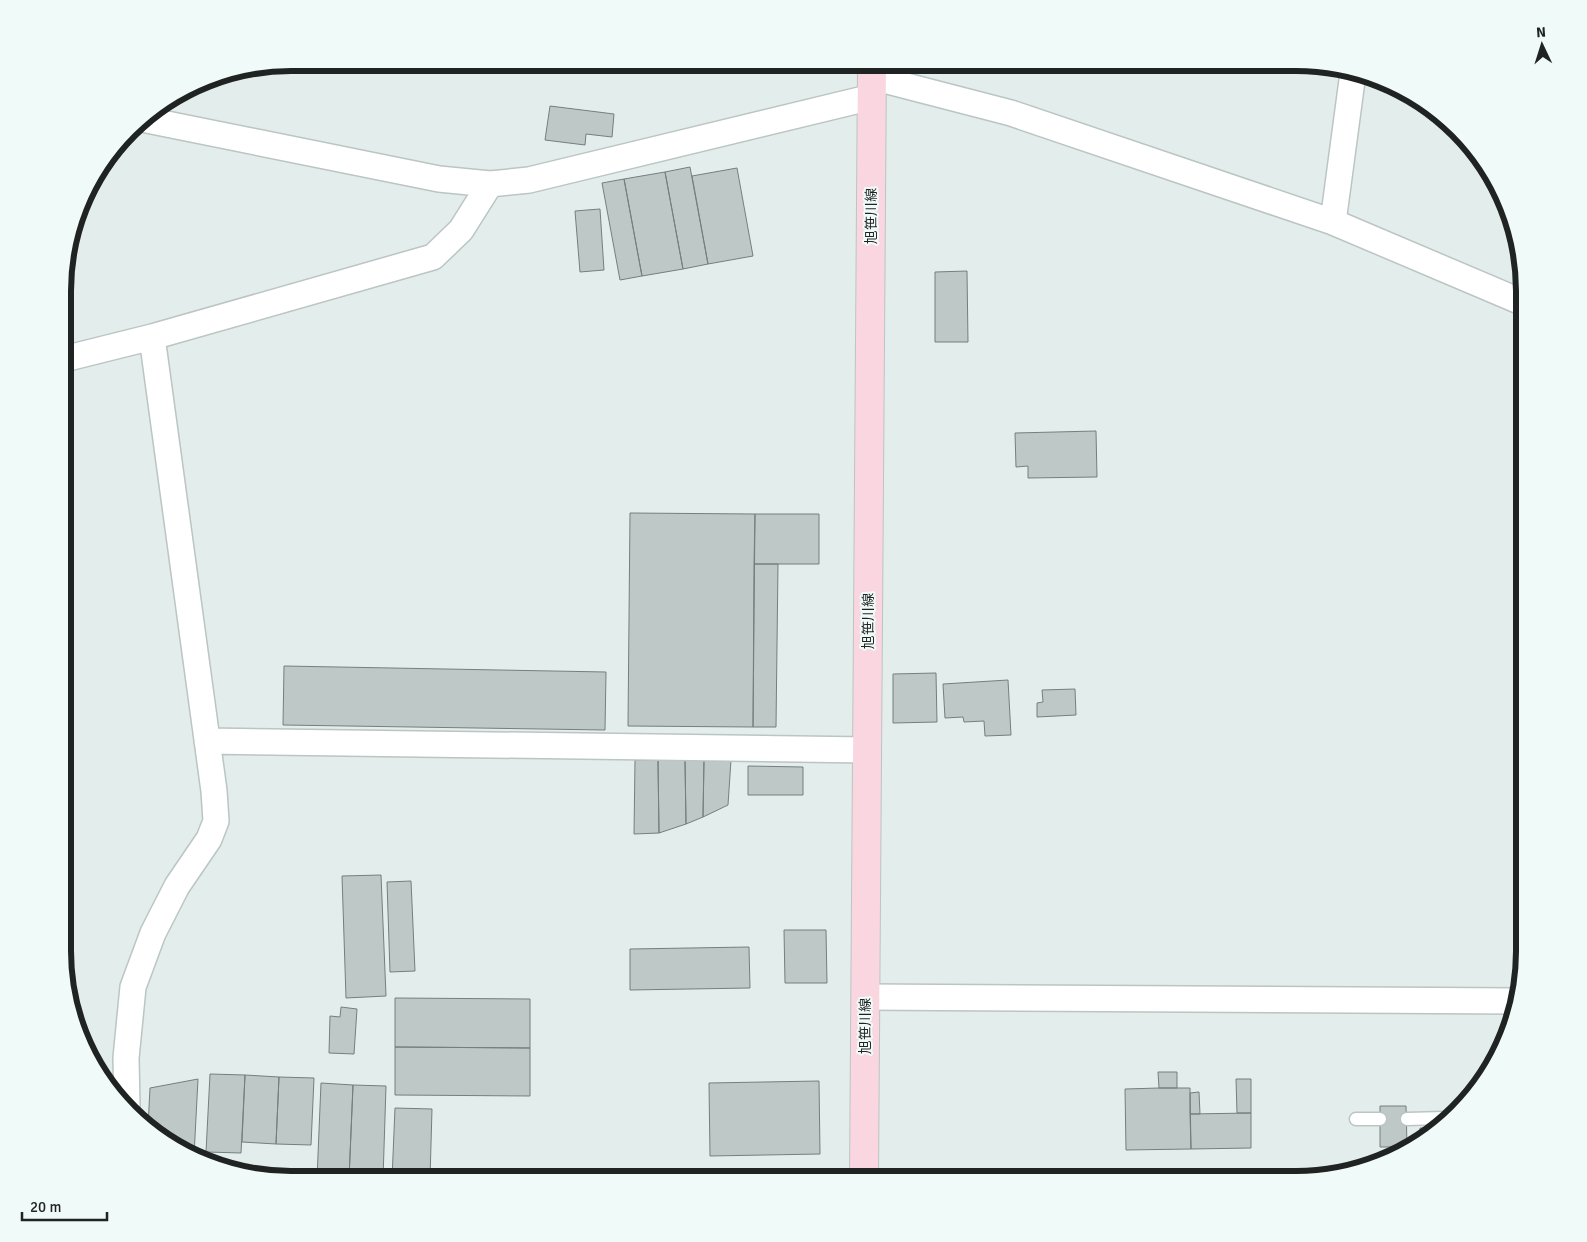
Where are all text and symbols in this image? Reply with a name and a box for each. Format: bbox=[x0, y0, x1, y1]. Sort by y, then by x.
north arrow bbox=[1517, 20, 1567, 70]
text: N bbox=[1536, 24, 1547, 41]
street label: 旭笹川線 bbox=[863, 188, 880, 244]
street label: 旭笹川線 bbox=[860, 593, 877, 649]
street label: 旭笹川線 bbox=[857, 998, 874, 1054]
scale bar bbox=[22, 1190, 108, 1222]
text: 20 m bbox=[30, 1198, 61, 1216]

